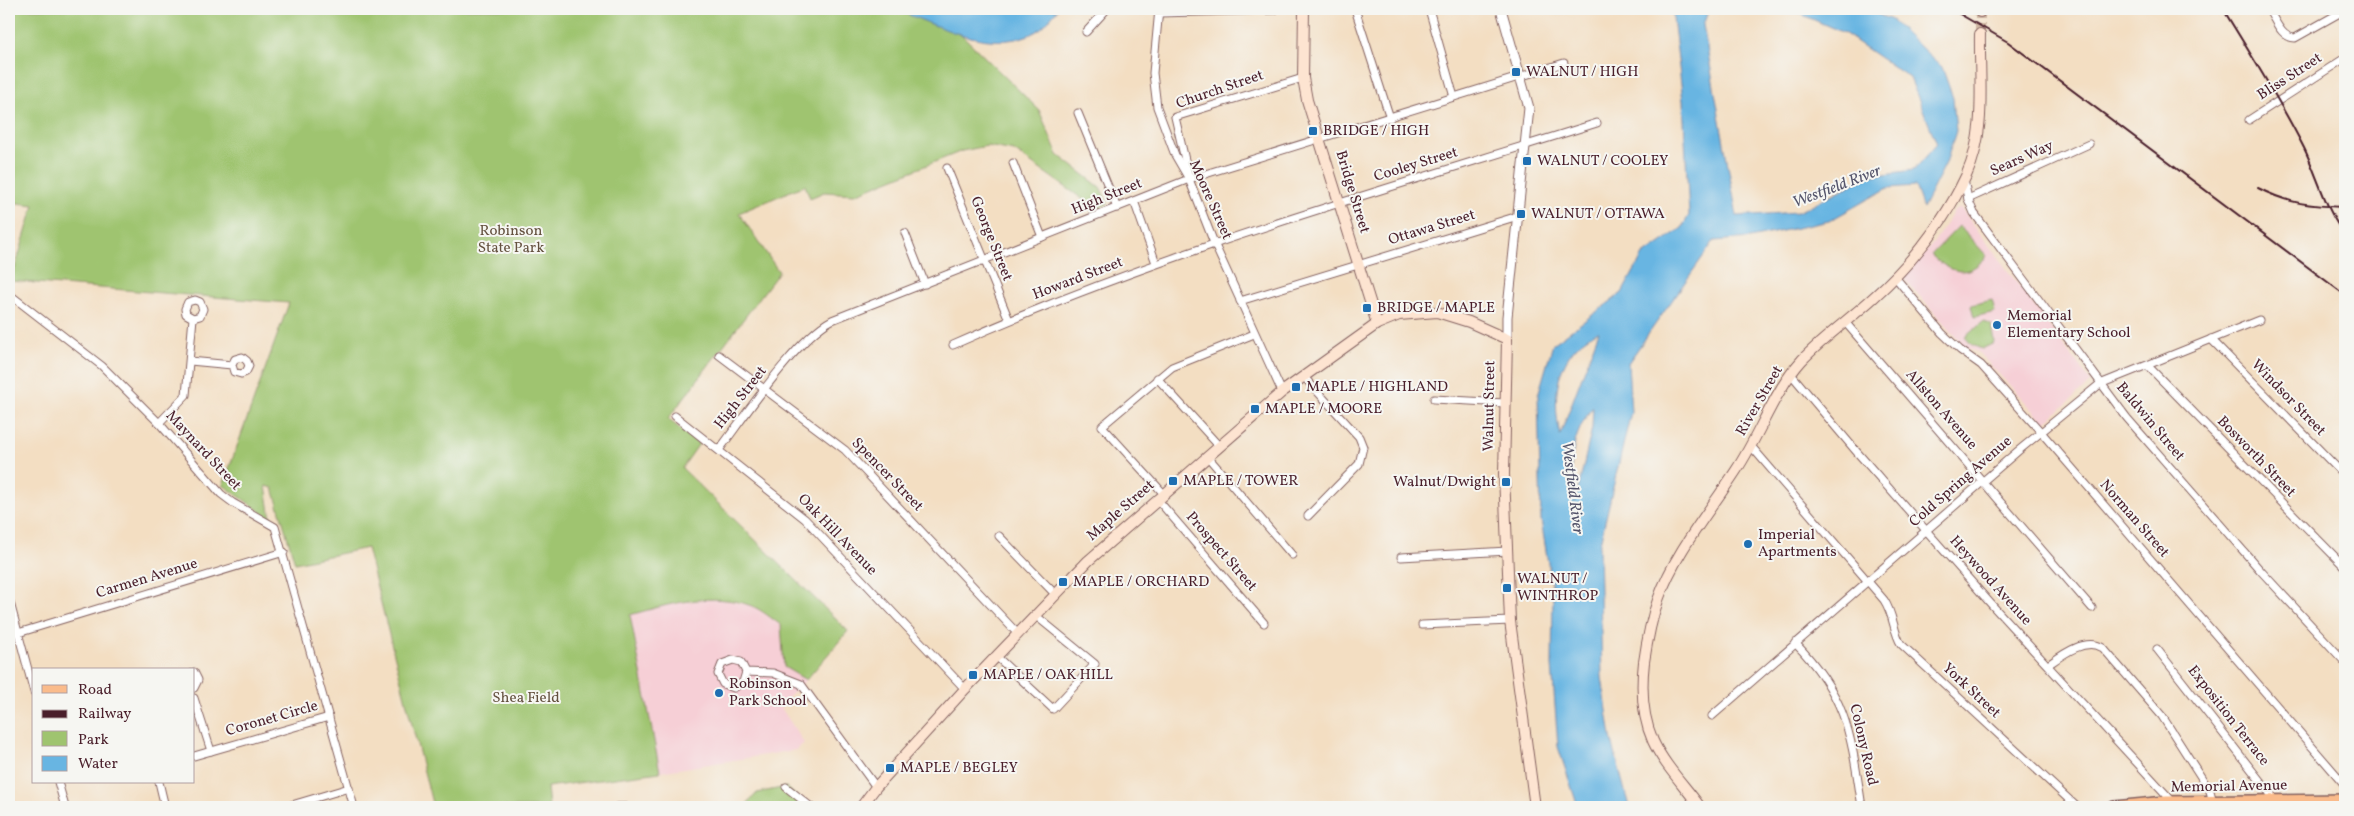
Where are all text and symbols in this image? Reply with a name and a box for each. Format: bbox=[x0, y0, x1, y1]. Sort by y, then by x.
street label: Bliss Street bbox=[2253, 48, 2327, 106]
place label: WALNUT / HIGH bbox=[1526, 62, 1638, 83]
street label: Church Street bbox=[1174, 65, 1266, 115]
marker: WALNUT / HIGH bbox=[1510, 66, 1522, 78]
place label: BRIDGE / HIGH bbox=[1323, 121, 1429, 142]
marker: BRIDGE / HIGH bbox=[1307, 125, 1319, 137]
street label: Sears Way bbox=[1987, 136, 2057, 182]
street label: Cooley Street bbox=[1371, 142, 1461, 188]
street label: Bridge Street bbox=[1329, 148, 1375, 236]
place label: WALNUT / COOLEY bbox=[1537, 151, 1669, 172]
marker: WALNUT / COOLEY bbox=[1521, 155, 1533, 167]
street label: Moore Street bbox=[1183, 157, 1237, 243]
water label: Westfield River bbox=[1790, 160, 1885, 214]
street label: High Street bbox=[1068, 173, 1146, 221]
street label: George Street bbox=[965, 194, 1017, 284]
place label: WALNUT / OTTAWA bbox=[1531, 204, 1665, 225]
street label: Ottawa Street bbox=[1386, 205, 1478, 251]
marker: WALNUT / OTTAWA bbox=[1515, 208, 1527, 220]
park label: Robinson State Park bbox=[478, 221, 544, 259]
street label: Howard Street bbox=[1030, 252, 1126, 306]
place label: BRIDGE / MAPLE bbox=[1377, 298, 1495, 319]
marker: BRIDGE / MAPLE bbox=[1361, 302, 1373, 314]
place label: Memorial Elementary School bbox=[2007, 306, 2130, 344]
marker: Memorial Elementary School bbox=[1991, 319, 2003, 331]
street label: Windsor Street bbox=[2246, 355, 2330, 441]
street label: Walnut Street bbox=[1479, 360, 1501, 452]
street label: High Street bbox=[710, 362, 772, 434]
street label: River Street bbox=[1731, 362, 1789, 440]
street label: Allston Avenue bbox=[1900, 365, 1982, 455]
place label: MAPLE / HIGHLAND bbox=[1306, 377, 1448, 398]
street label: Baldwin Street bbox=[2111, 378, 2189, 466]
marker: MAPLE / HIGHLAND bbox=[1290, 381, 1302, 393]
place label: MAPLE / MOORE bbox=[1265, 399, 1382, 420]
marker: MAPLE / MOORE bbox=[1249, 403, 1261, 415]
street label: Maynard Street bbox=[160, 406, 246, 496]
street label: Bosworth Street bbox=[2212, 412, 2300, 502]
street label: Cold Spring Avenue bbox=[1905, 431, 2017, 533]
street label: Spencer Street bbox=[846, 433, 928, 517]
water label: Westfield River bbox=[1555, 440, 1589, 537]
place label: MAPLE / TOWER bbox=[1183, 471, 1298, 492]
place label: Walnut/Dwight bbox=[1393, 472, 1496, 493]
marker: MAPLE / TOWER bbox=[1167, 475, 1179, 487]
street label: Norman Street bbox=[2094, 475, 2174, 563]
street label: Maple Street bbox=[1082, 476, 1160, 546]
marker: Walnut/Dwight bbox=[1500, 476, 1512, 488]
street label: Oak Hill Avenue bbox=[792, 489, 882, 581]
street label: Prospect Street bbox=[1180, 508, 1262, 596]
place label: Imperial Apartments bbox=[1758, 525, 1837, 563]
street label: Heywood Avenue bbox=[1944, 531, 2036, 631]
marker: Imperial Apartments bbox=[1742, 538, 1754, 550]
street label: Carmen Avenue bbox=[94, 554, 200, 604]
place label: WALNUT / WINTHROP bbox=[1517, 569, 1598, 607]
place label: MAPLE / ORCHARD bbox=[1073, 572, 1209, 593]
marker: MAPLE / ORCHARD bbox=[1057, 576, 1069, 588]
marker: WALNUT / WINTHROP bbox=[1501, 582, 1513, 594]
street label: York Street bbox=[1937, 658, 2005, 724]
street label: Exposition Terrace bbox=[2182, 661, 2274, 771]
place label: MAPLE / OAK HILL bbox=[983, 665, 1114, 686]
legend bbox=[32, 668, 195, 784]
marker: MAPLE / OAK HILL bbox=[967, 669, 979, 681]
place label: Robinson Park School bbox=[729, 674, 807, 712]
text: Road bbox=[78, 680, 112, 701]
marker: Robinson Park School bbox=[713, 687, 725, 699]
park label: Shea Field bbox=[492, 688, 560, 709]
street label: Coronet Circle bbox=[223, 696, 321, 742]
street label: Colony Road bbox=[1843, 702, 1883, 788]
text: Railway bbox=[78, 704, 131, 725]
text: Park bbox=[78, 730, 109, 751]
text: Water bbox=[78, 754, 118, 775]
place label: MAPLE / BEGLEY bbox=[900, 758, 1019, 779]
marker: MAPLE / BEGLEY bbox=[884, 762, 896, 774]
street label: Memorial Avenue bbox=[2170, 775, 2288, 799]

